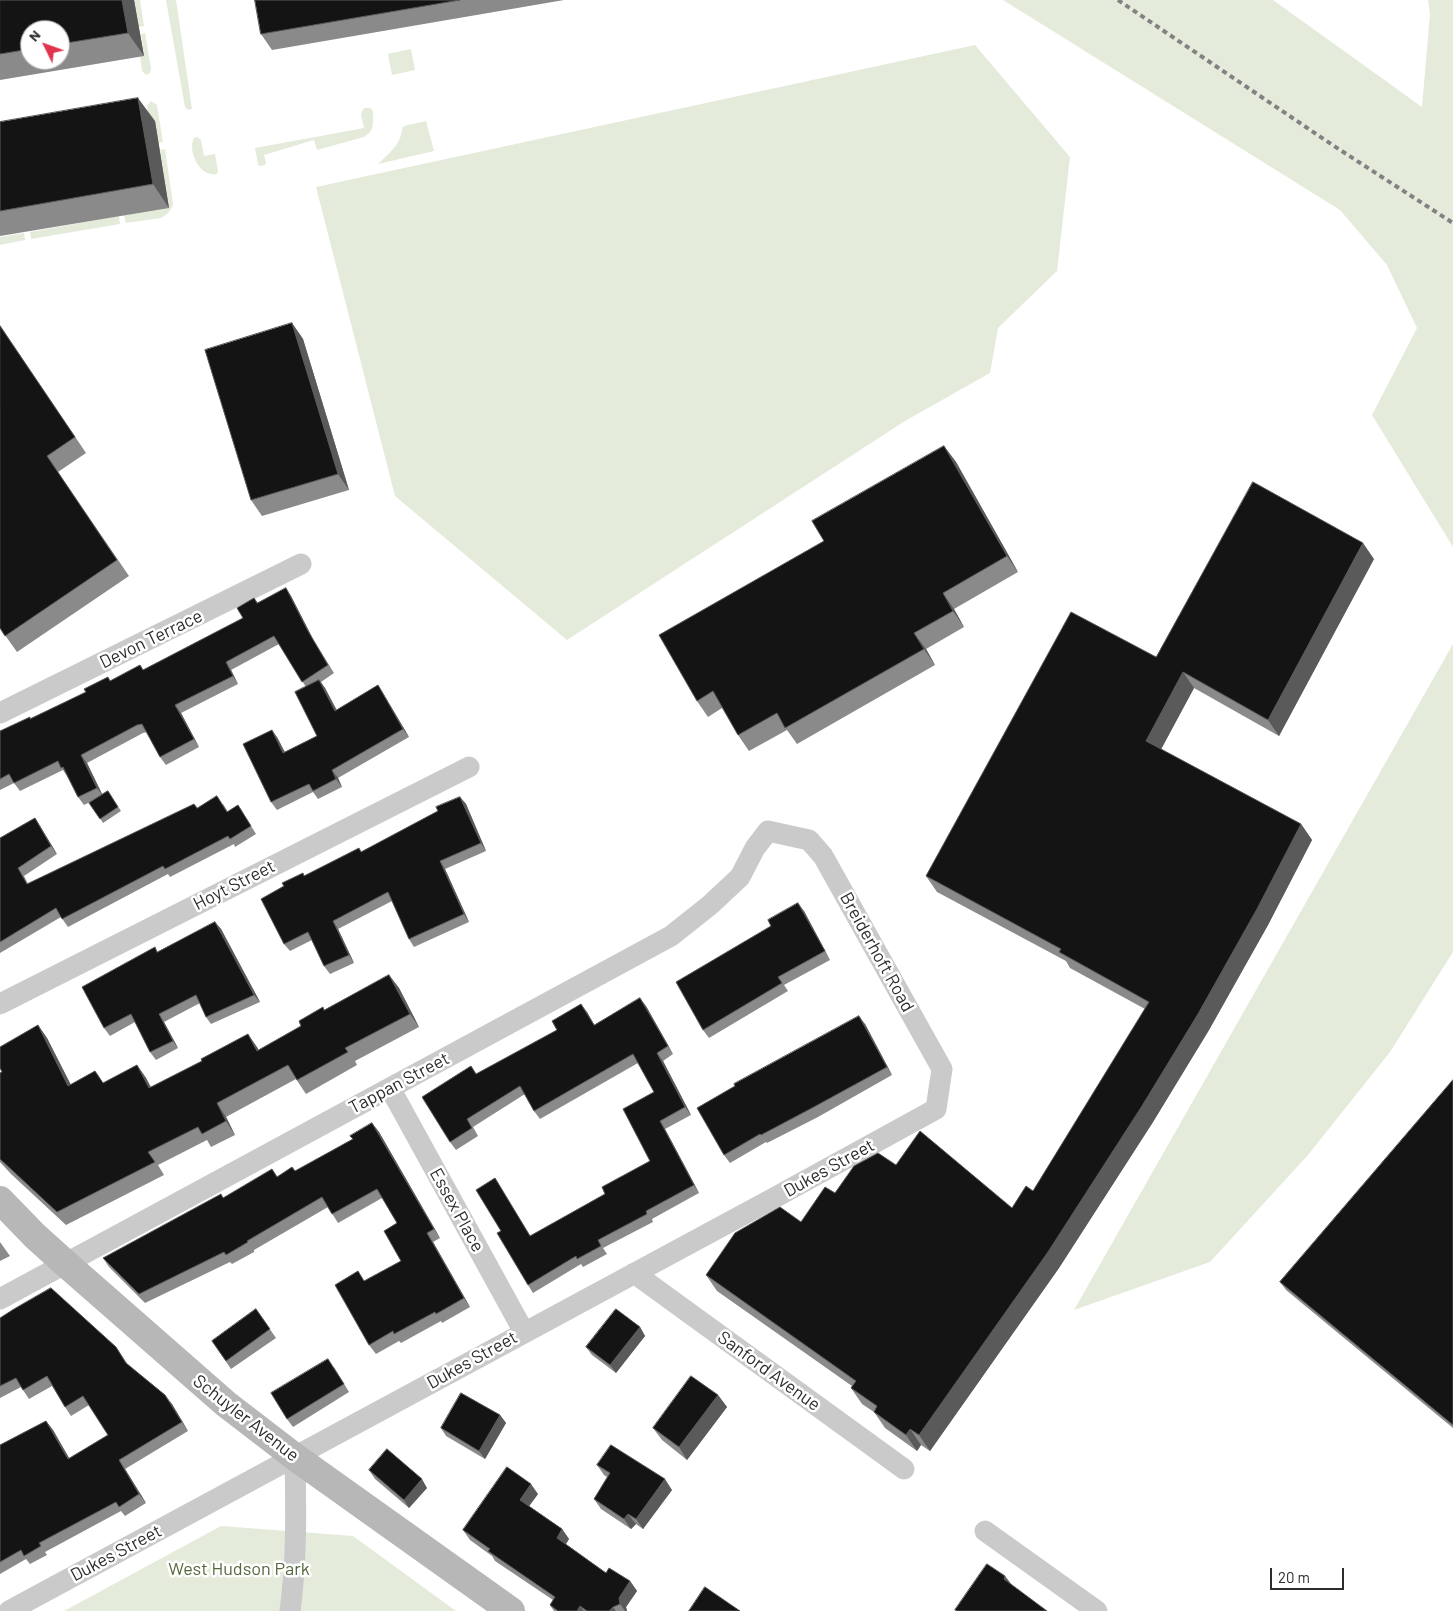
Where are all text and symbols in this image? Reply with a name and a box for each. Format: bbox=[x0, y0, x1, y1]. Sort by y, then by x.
north arrow bbox=[20, 20, 70, 70]
text: N bbox=[25, 26, 44, 44]
street label: Devon Terrace bbox=[96, 605, 206, 673]
street label: Hoyt Street bbox=[190, 855, 278, 915]
street label: Breiderhoft Road bbox=[835, 888, 919, 1016]
street label: Tappan Street bbox=[345, 1047, 453, 1119]
street label: Dukes Street bbox=[780, 1134, 878, 1202]
street label: Essex Place bbox=[425, 1164, 489, 1256]
street label: Dukes Street bbox=[423, 1326, 521, 1394]
street label: Sanford Avenue bbox=[713, 1326, 825, 1416]
street label: Schuyler Avenue bbox=[189, 1370, 303, 1466]
street label: Dukes Street bbox=[67, 1520, 165, 1586]
park label: West Hudson Park bbox=[168, 1558, 310, 1580]
scale bar bbox=[1273, 1558, 1347, 1590]
text: 20 m bbox=[1278, 1568, 1310, 1586]

